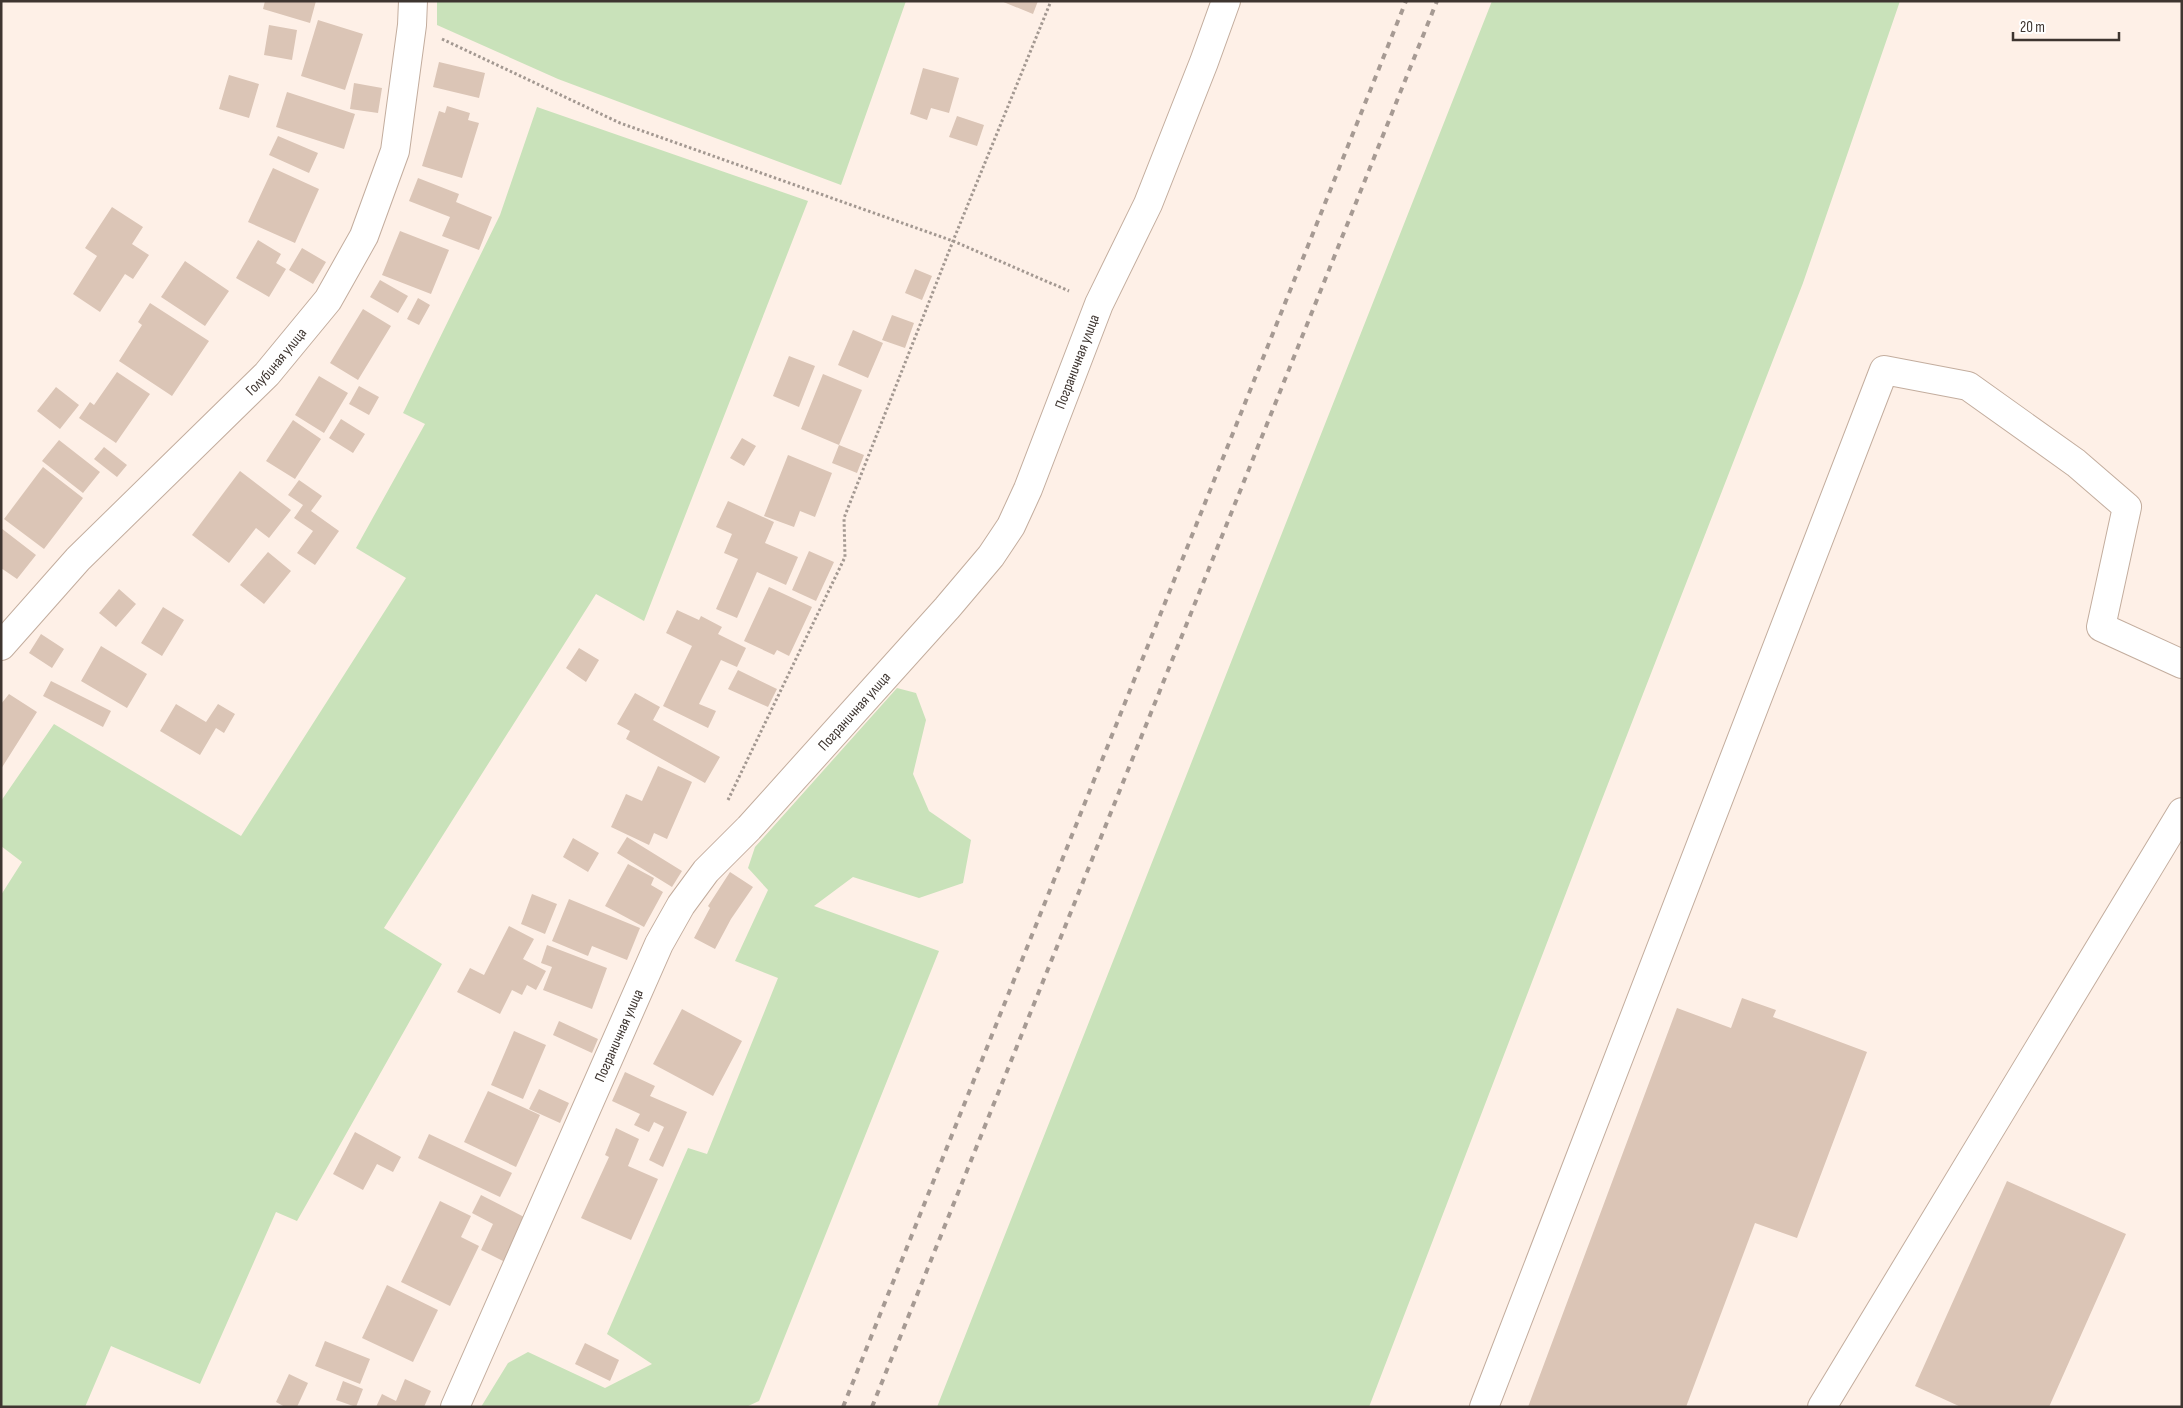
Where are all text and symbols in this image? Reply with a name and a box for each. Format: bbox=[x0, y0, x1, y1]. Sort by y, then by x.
scale bar bbox=[2013, 10, 2119, 42]
text: 20 m bbox=[2020, 18, 2045, 37]
street label: Пограничная улица bbox=[1050, 312, 1104, 412]
street label: Голубиная улица bbox=[241, 324, 311, 399]
street label: Пограничная улица bbox=[814, 668, 895, 754]
street label: Пограничная улица bbox=[590, 986, 648, 1085]

